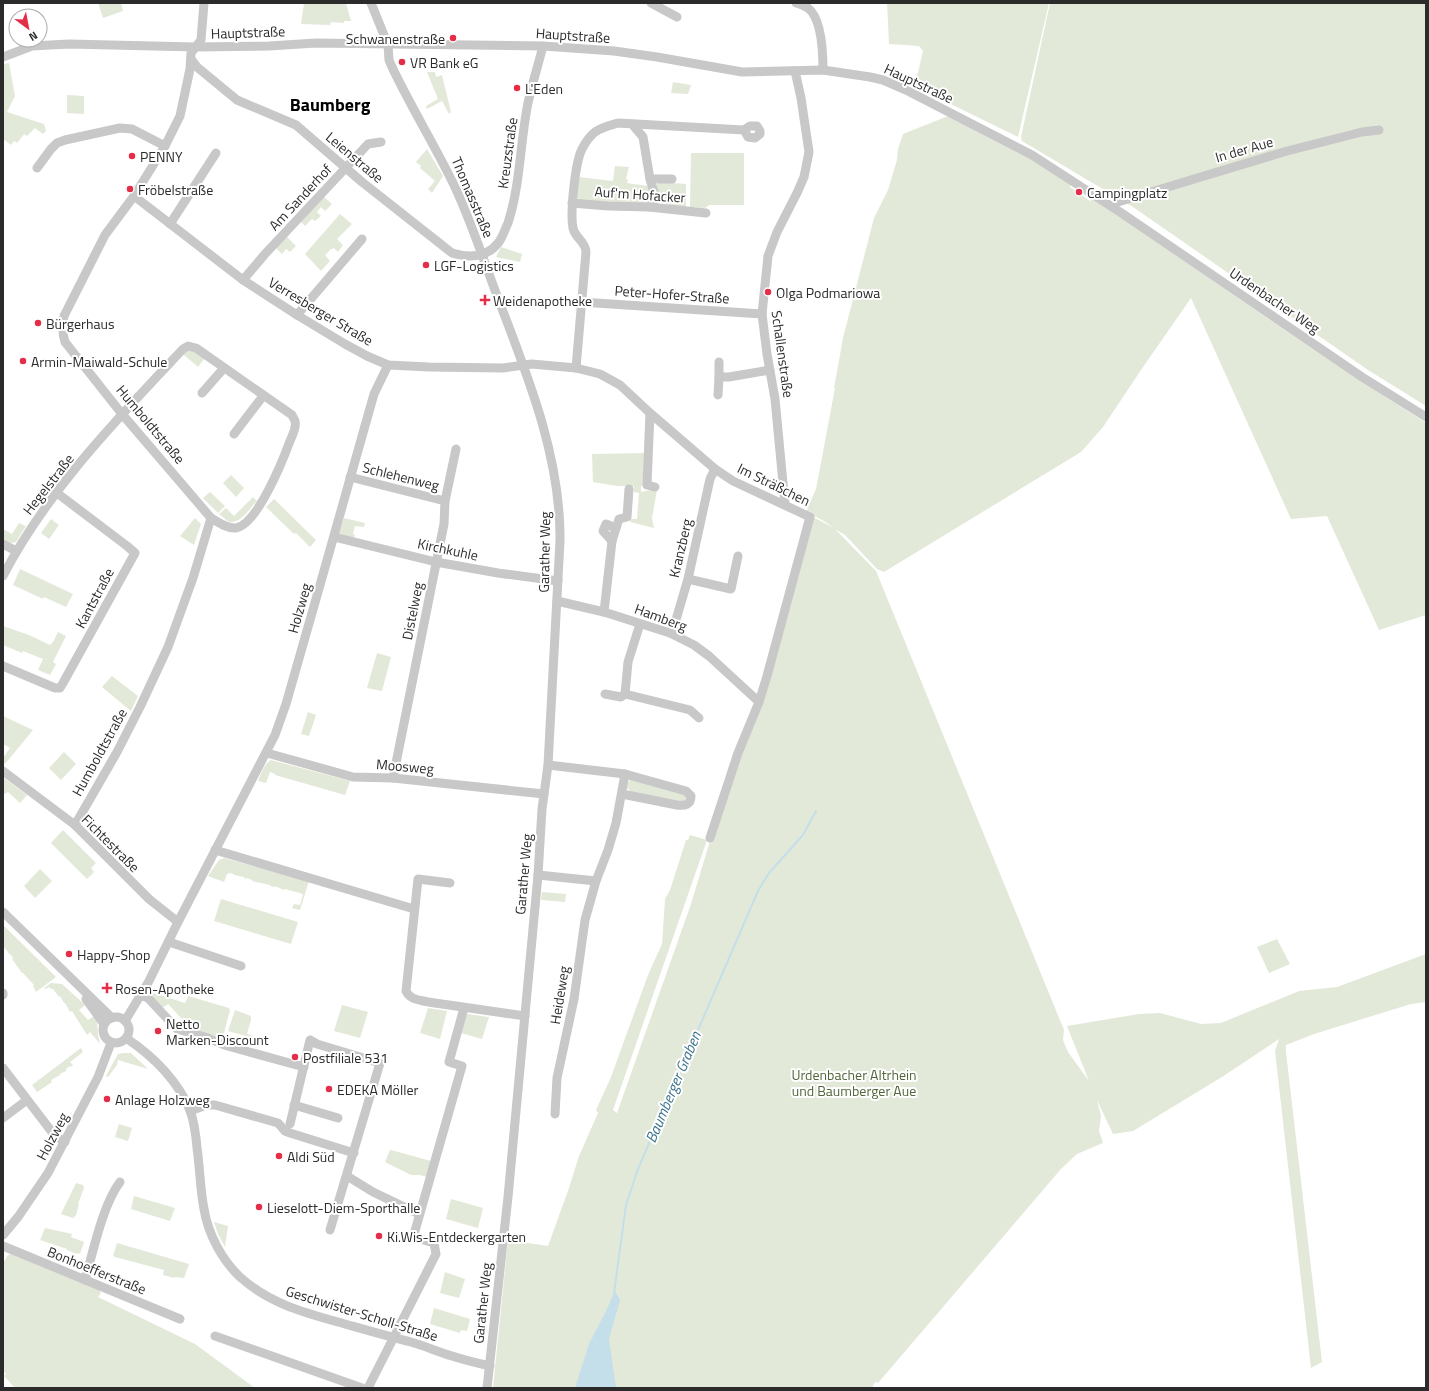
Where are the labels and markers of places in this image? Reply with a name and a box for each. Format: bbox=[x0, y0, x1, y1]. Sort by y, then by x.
place label: Schwanenstraße bbox=[346, 28, 445, 49]
marker: Schwanenstraße bbox=[448, 33, 458, 43]
place label: VR Bank eG bbox=[410, 52, 479, 73]
marker: VR Bank eG bbox=[397, 57, 407, 67]
place label: L'Eden bbox=[525, 78, 563, 99]
marker: L'Eden bbox=[512, 83, 522, 93]
place label: PENNY bbox=[140, 146, 183, 167]
marker: PENNY bbox=[127, 151, 137, 161]
place label: Fröbelstraße bbox=[138, 179, 213, 200]
place label: Campingplatz bbox=[1087, 182, 1167, 203]
marker: Fröbelstraße bbox=[125, 184, 135, 194]
marker: Campingplatz bbox=[1074, 187, 1084, 197]
place label: LGF-Logistics bbox=[434, 255, 514, 276]
marker: LGF-Logistics bbox=[421, 260, 431, 270]
place label: Olga Podmariowa bbox=[776, 282, 880, 303]
marker: Olga Podmariowa bbox=[763, 287, 773, 297]
place label: Weidenapotheke bbox=[493, 290, 592, 311]
marker: Weidenapotheke bbox=[480, 295, 490, 305]
place label: Bürgerhaus bbox=[46, 313, 114, 334]
marker: Bürgerhaus bbox=[33, 318, 43, 328]
place label: Armin-Maiwald-Schule bbox=[31, 351, 167, 372]
marker: Armin-Maiwald-Schule bbox=[18, 356, 28, 366]
place label: Happy-Shop bbox=[77, 944, 150, 965]
marker: Happy-Shop bbox=[64, 949, 74, 959]
place label: Rosen-Apotheke bbox=[115, 978, 214, 999]
marker: Rosen-Apotheke bbox=[102, 983, 112, 993]
place label: Netto Marken-Discount bbox=[166, 1013, 269, 1050]
marker: Netto Marken-Discount bbox=[153, 1026, 163, 1036]
place label: Postfiliale 531 bbox=[303, 1047, 388, 1068]
marker: Postfiliale 531 bbox=[290, 1052, 300, 1062]
place label: EDEKA Möller bbox=[337, 1079, 419, 1100]
marker: EDEKA Möller bbox=[324, 1084, 334, 1094]
place label: Anlage Holzweg bbox=[115, 1089, 210, 1110]
marker: Anlage Holzweg bbox=[102, 1094, 112, 1104]
place label: Aldi Süd bbox=[287, 1146, 335, 1167]
marker: Aldi Süd bbox=[274, 1151, 284, 1161]
place label: Lieselott-Diem-Sporthalle bbox=[267, 1197, 420, 1218]
marker: Lieselott-Diem-Sporthalle bbox=[254, 1202, 264, 1212]
place label: Ki.Wis-Entdeckergarten bbox=[387, 1226, 526, 1247]
marker: Ki.Wis-Entdeckergarten bbox=[374, 1231, 384, 1241]

